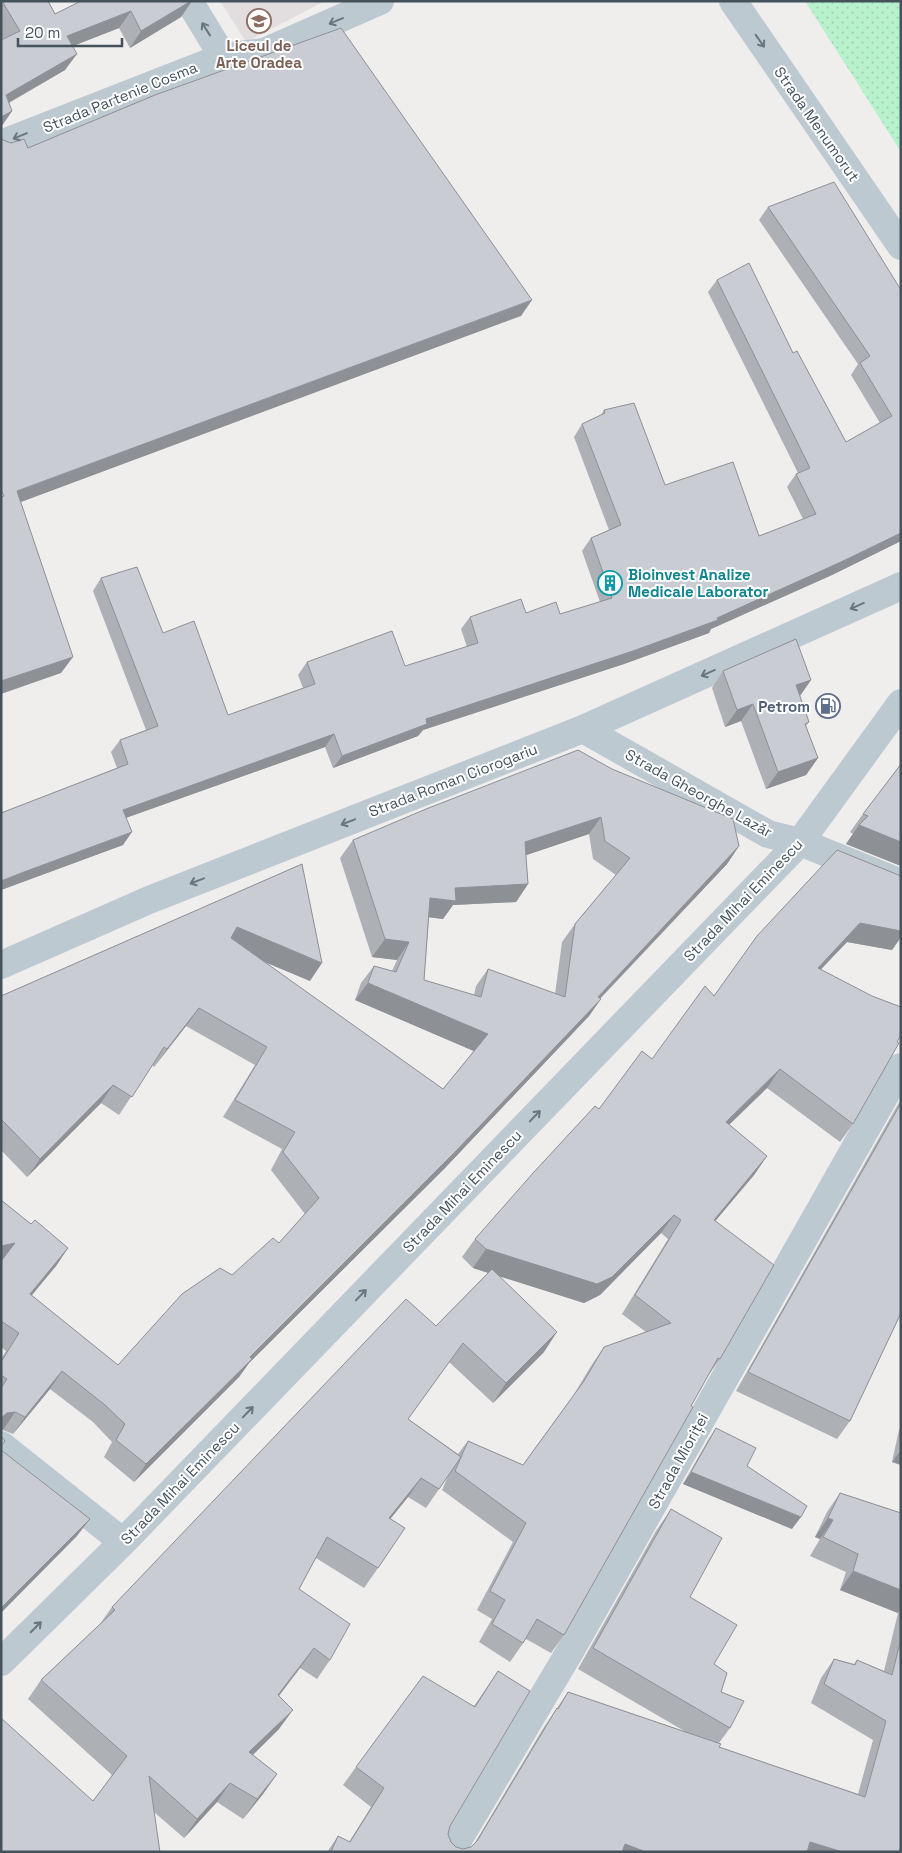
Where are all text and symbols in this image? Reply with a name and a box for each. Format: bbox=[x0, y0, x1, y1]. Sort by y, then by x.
school or university icon: Liceul de Arte Oradea bbox=[246, 8, 272, 34]
scale bar bbox=[18, 15, 121, 47]
one-way arrow bbox=[328, 17, 343, 26]
one-way arrow bbox=[200, 22, 210, 36]
text: 20 m bbox=[25, 23, 60, 42]
one-way arrow bbox=[755, 34, 765, 48]
place label: Liceul de Arte Oradea bbox=[216, 36, 302, 72]
street label: Strada Partenie Cosma bbox=[40, 57, 200, 137]
street label: Strada Menumorut bbox=[770, 63, 864, 185]
one-way arrow bbox=[13, 132, 28, 142]
place label: Bioinvest Analize Medicale Laborator bbox=[628, 565, 769, 601]
building icon: Bioinvest Analize Medicale Laborator bbox=[597, 570, 623, 596]
one-way arrow bbox=[849, 602, 864, 612]
one-way arrow bbox=[701, 668, 716, 678]
fuel station icon: Petrom bbox=[815, 693, 841, 719]
place label: Petrom bbox=[758, 697, 810, 716]
street label: Strada Roman Ciorogariu bbox=[366, 739, 540, 821]
street label: Strada Gheorghe Lazăr bbox=[622, 745, 776, 841]
one-way arrow bbox=[341, 817, 356, 827]
street label: Strada Mihai Eminescu bbox=[679, 835, 807, 965]
one-way arrow bbox=[190, 877, 205, 886]
one-way arrow bbox=[529, 1109, 541, 1122]
street label: Strada Mihai Eminescu bbox=[398, 1126, 526, 1256]
one-way arrow bbox=[355, 1289, 367, 1302]
one-way arrow bbox=[242, 1406, 254, 1418]
street label: Strada Mioriței bbox=[644, 1410, 712, 1512]
street label: Strada Mihai Eminescu bbox=[116, 1418, 244, 1548]
one-way arrow bbox=[30, 1621, 42, 1634]

